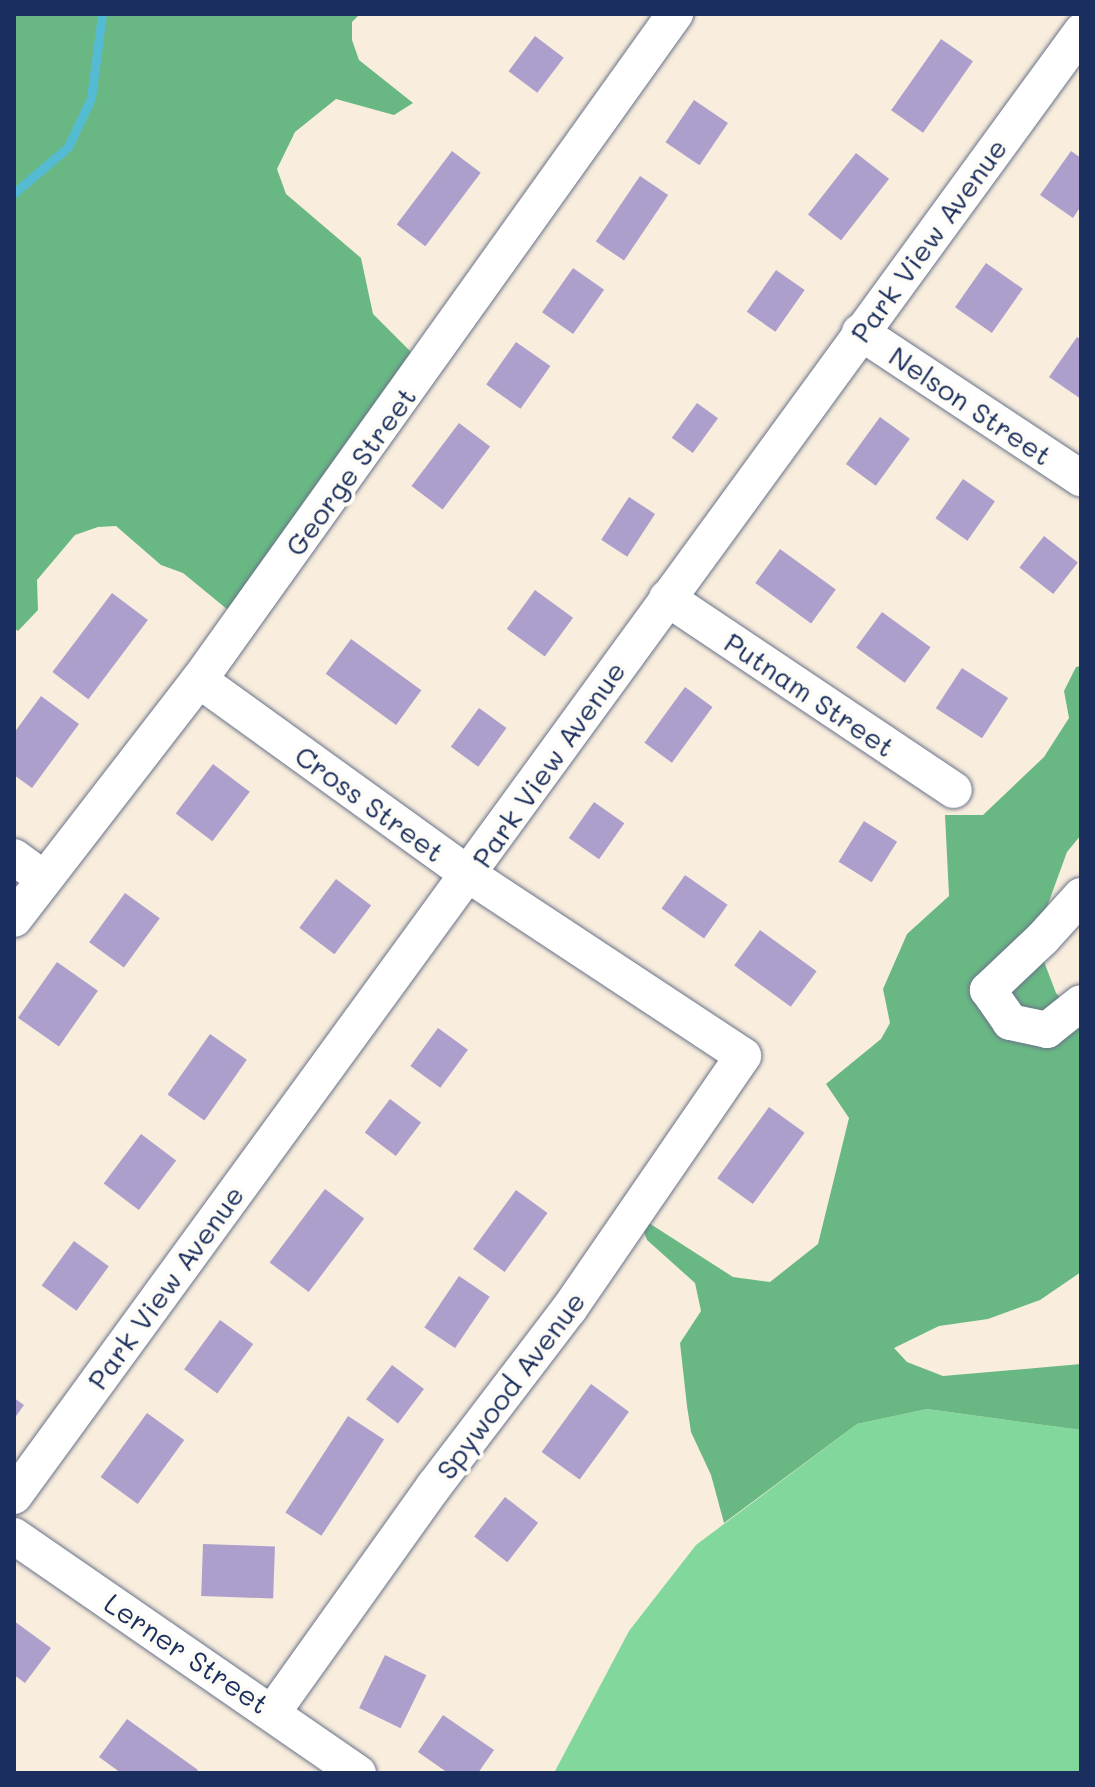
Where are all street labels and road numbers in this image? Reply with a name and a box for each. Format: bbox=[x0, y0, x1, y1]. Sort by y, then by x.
street label: Park View Avenue bbox=[843, 131, 1013, 349]
street label: Nelson Street bbox=[883, 338, 1059, 472]
street label: George Street bbox=[278, 380, 422, 562]
street label: Putnam Street bbox=[718, 625, 902, 763]
street label: Park View Avenue bbox=[464, 654, 632, 874]
street label: Cross Street bbox=[289, 738, 451, 868]
street label: Park View Avenue bbox=[80, 1178, 250, 1396]
street label: Spywood Avenue bbox=[429, 1285, 591, 1485]
street label: Lerner Street bbox=[98, 1586, 276, 1720]

